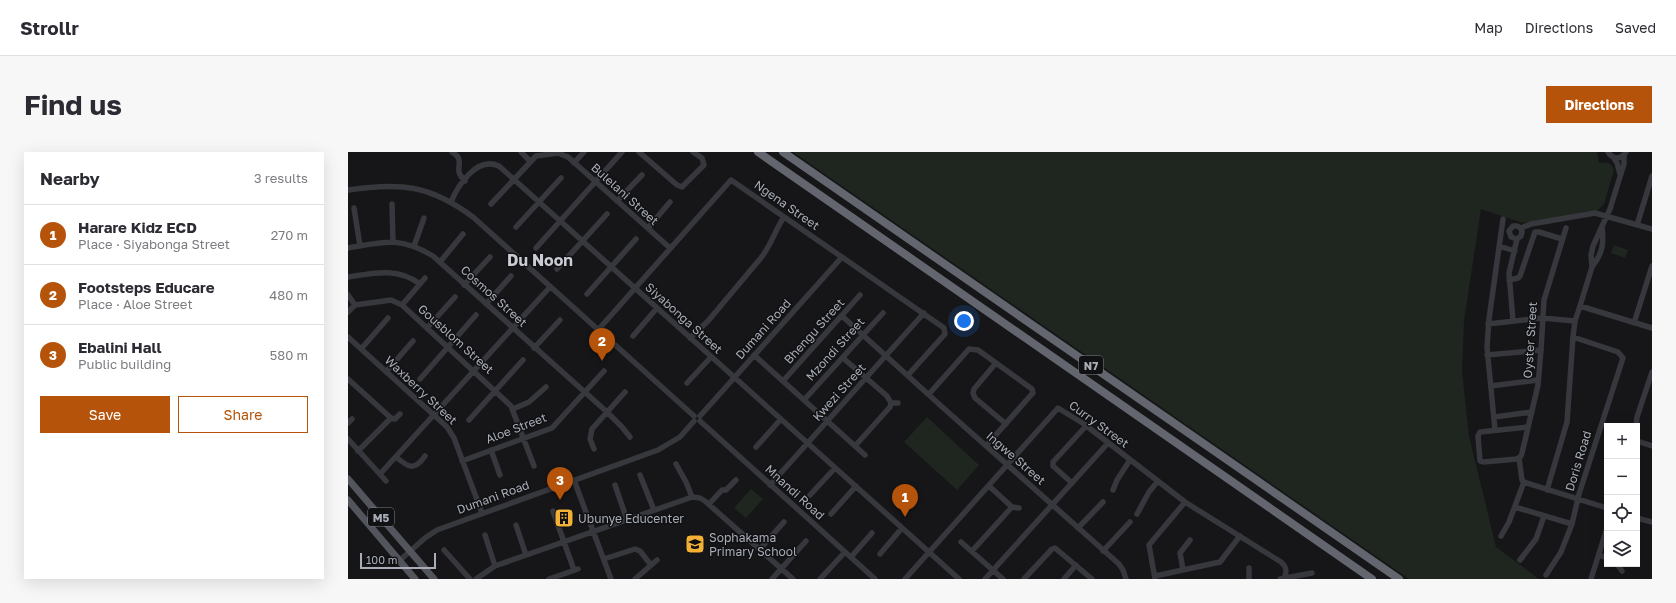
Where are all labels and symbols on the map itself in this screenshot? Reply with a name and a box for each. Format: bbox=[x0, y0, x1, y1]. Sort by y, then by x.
street label: Bulelani Street bbox=[588, 160, 662, 228]
street label: Ngena Street bbox=[752, 177, 823, 233]
district label: Du Noon bbox=[507, 250, 573, 270]
street label: Cosmos Street bbox=[458, 262, 531, 330]
street label: Siyabonga Street bbox=[642, 279, 726, 357]
street label: Bhengu Street bbox=[781, 295, 847, 367]
street label: Dumani Road bbox=[732, 296, 794, 362]
street label: Gousblom Street bbox=[415, 301, 497, 377]
street label: Oyster Street bbox=[1520, 301, 1540, 379]
your location bbox=[954, 311, 974, 331]
street label: Mzondi Street bbox=[803, 314, 868, 384]
pin: 2 bbox=[589, 328, 615, 361]
street label: Waxberry Street bbox=[382, 353, 461, 428]
road number: N7 bbox=[1079, 356, 1103, 374]
street label: Kwezi Street bbox=[809, 360, 869, 424]
street label: Curry Street bbox=[1066, 397, 1132, 451]
street label: Aloe Street bbox=[483, 409, 549, 447]
street label: Ingwe Street bbox=[983, 428, 1049, 488]
street label: Doris Road bbox=[1562, 429, 1594, 493]
street label: Mnandi Road bbox=[762, 461, 828, 523]
pin: 3 bbox=[547, 467, 573, 500]
street label: Dumani Road bbox=[455, 477, 531, 517]
pin: 1 bbox=[892, 484, 918, 517]
building icon: Ubunye Educenter bbox=[553, 507, 575, 529]
road number: M5 bbox=[368, 508, 394, 526]
place label: Ubunye Educenter bbox=[578, 511, 684, 526]
place label: Sophakama Primary School bbox=[709, 530, 797, 559]
school or university icon: Sophakama Primary School bbox=[684, 533, 706, 555]
scale bar bbox=[360, 551, 436, 570]

